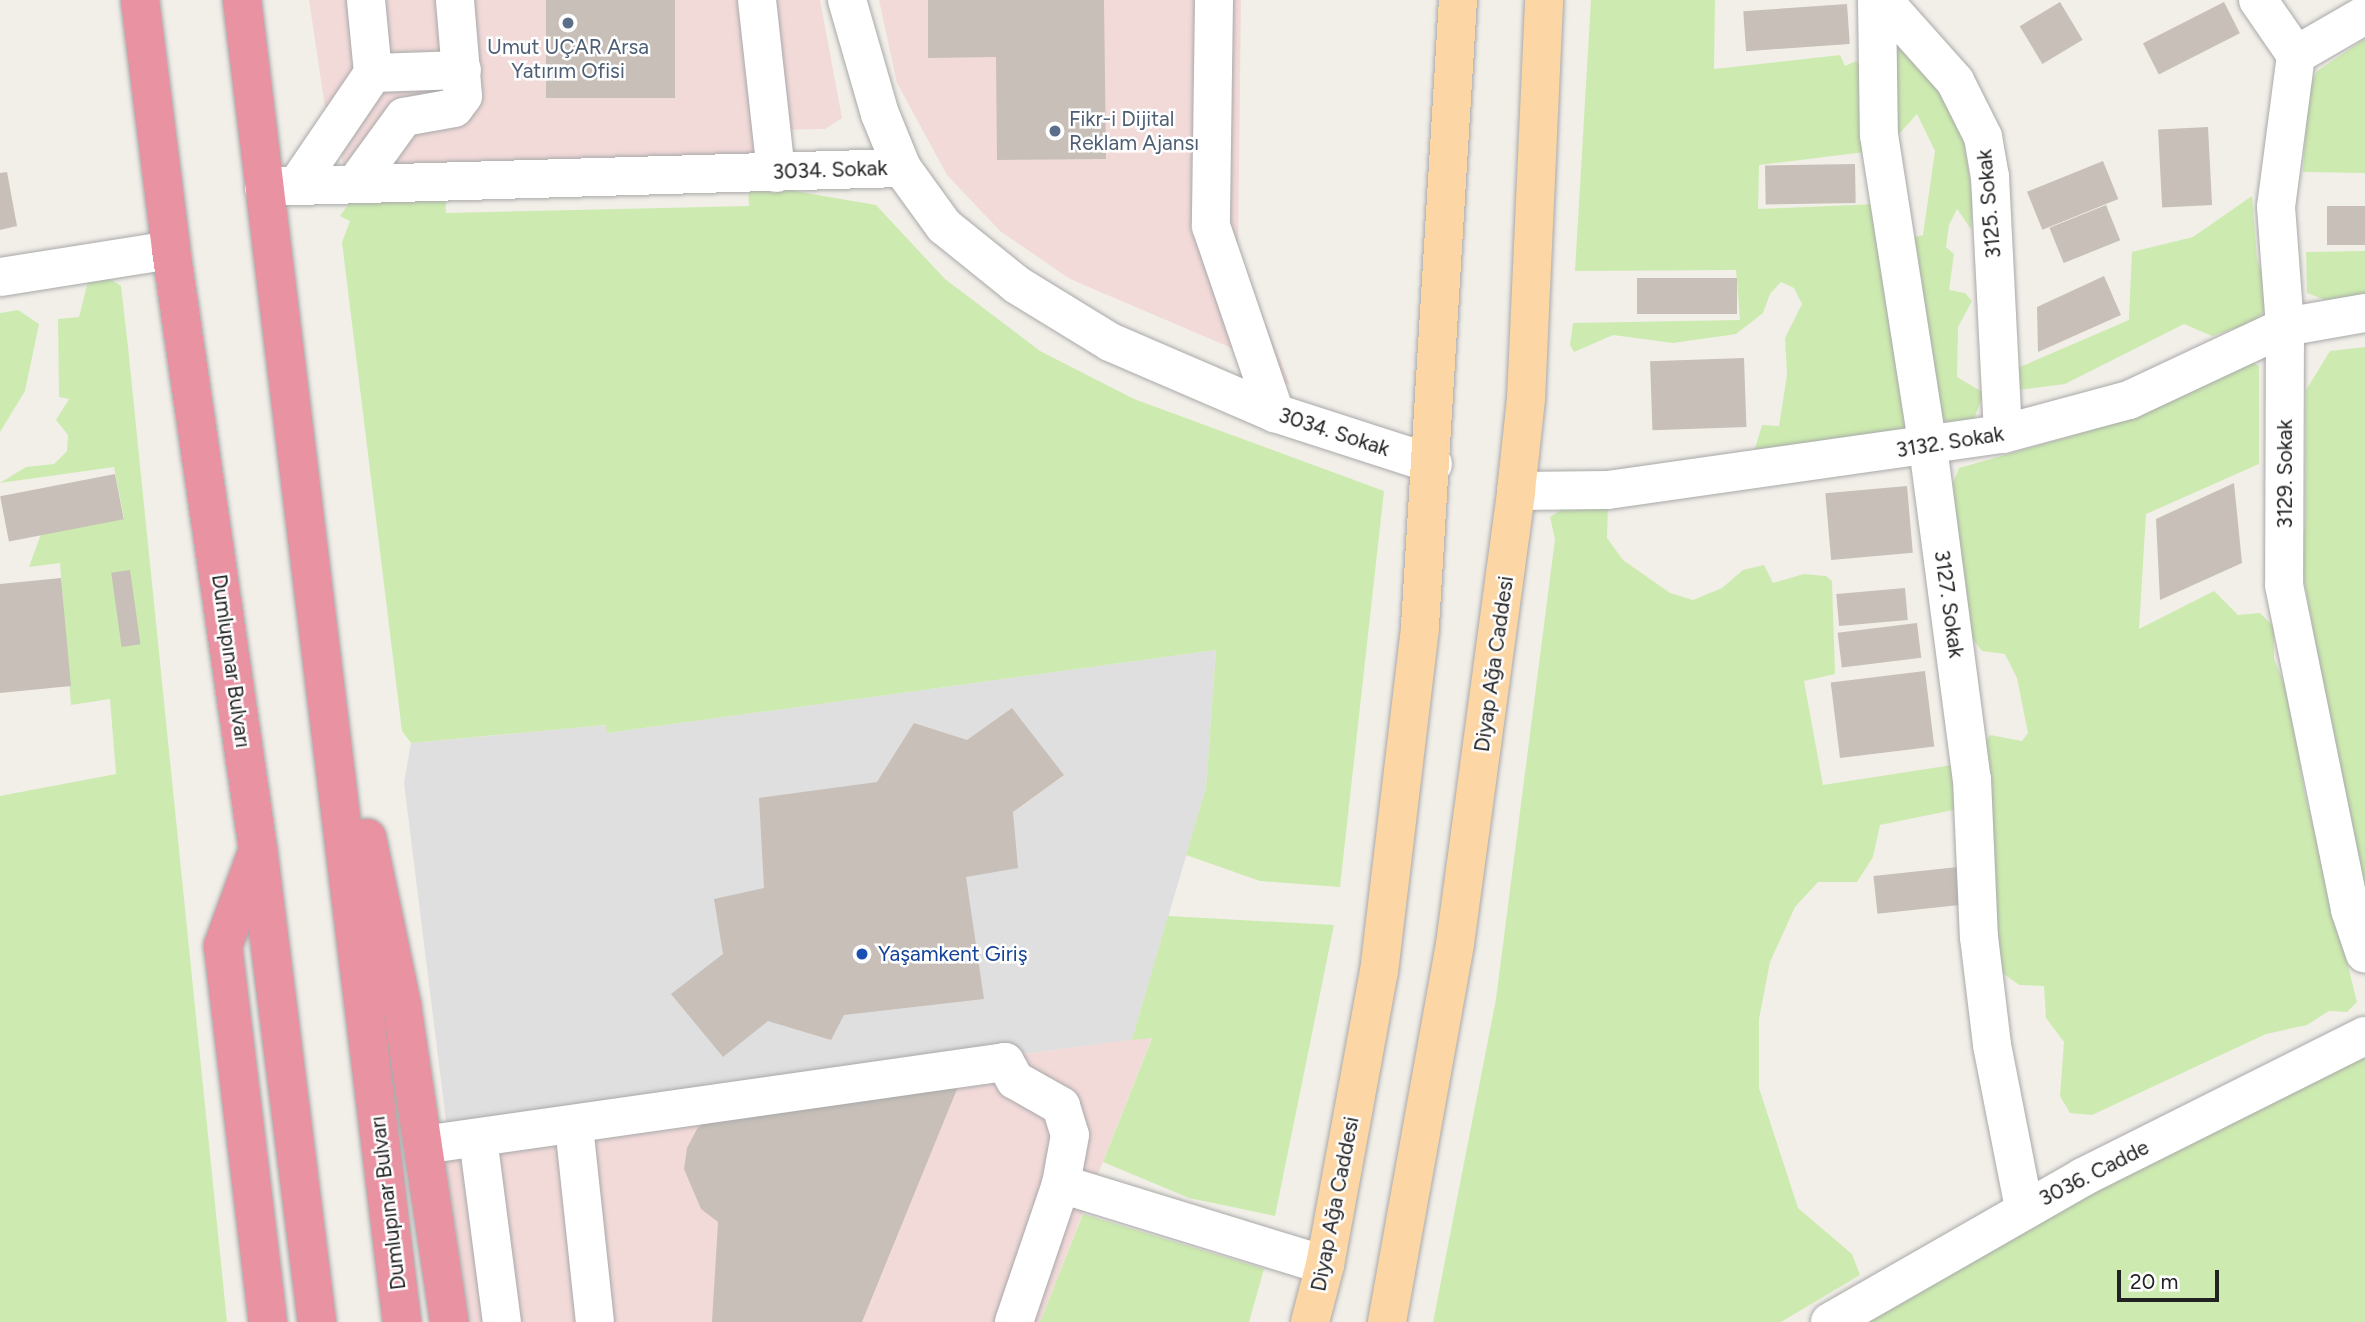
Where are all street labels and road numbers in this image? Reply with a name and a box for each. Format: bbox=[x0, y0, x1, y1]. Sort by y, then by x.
street label: 3125. Sokak bbox=[1972, 148, 2006, 260]
street label: 3034. Sokak bbox=[772, 155, 888, 185]
street label: 3034. Sokak bbox=[1276, 402, 1392, 462]
street label: 3129. Sokak bbox=[2272, 419, 2298, 529]
street label: 3132. Sokak bbox=[1894, 421, 2006, 463]
street label: 3127. Sokak bbox=[1929, 548, 1969, 660]
street label: Dumlupınar Bulvarı bbox=[206, 573, 256, 749]
street label: Diyap Ağa Caddesi bbox=[1469, 574, 1519, 754]
street label: Dumlupınar Bulvarı bbox=[365, 1115, 411, 1291]
street label: Diyap Ağa Caddesi bbox=[1306, 1115, 1364, 1293]
street label: 3036. Cadde bbox=[2035, 1135, 2153, 1211]

